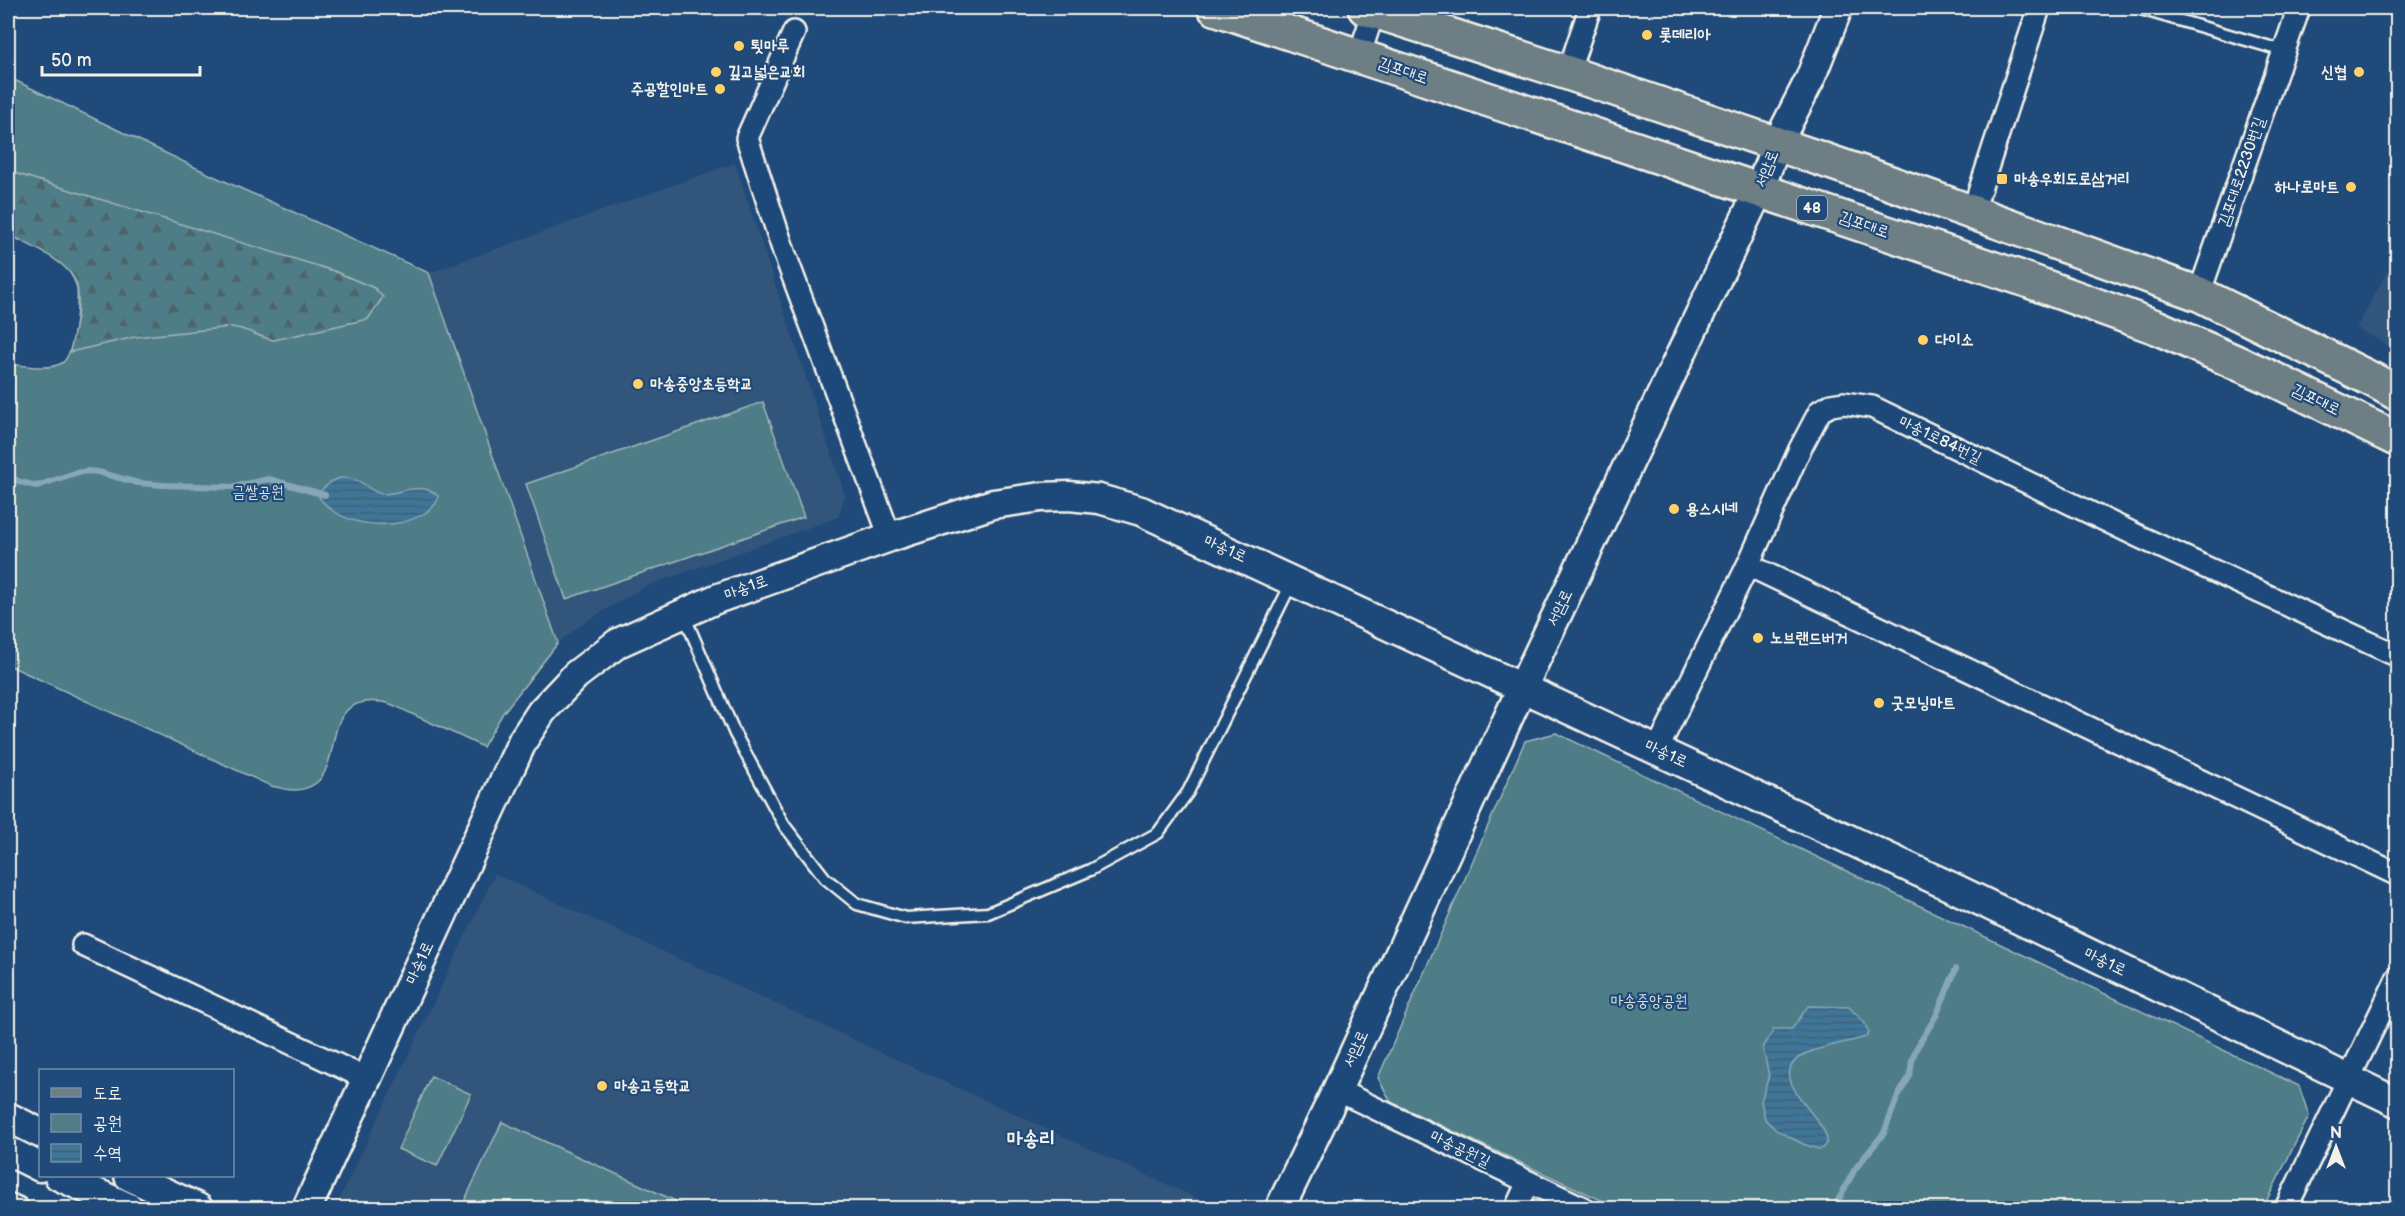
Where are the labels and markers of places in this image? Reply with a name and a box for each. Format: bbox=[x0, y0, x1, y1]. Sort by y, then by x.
place label: 롯데리아 bbox=[1659, 26, 1711, 45]
marker: 롯데리아 bbox=[1640, 28, 1654, 42]
place label: 툇마루 bbox=[751, 37, 790, 56]
marker: 툇마루 bbox=[732, 39, 746, 53]
place label: 깊고넓은교회 bbox=[728, 63, 805, 82]
place label: 신협 bbox=[2321, 63, 2347, 82]
marker: 깊고넓은교회 bbox=[709, 65, 723, 79]
marker: 신협 bbox=[2352, 65, 2366, 79]
place label: 주공할인마트 bbox=[631, 80, 708, 99]
marker: 주공할인마트 bbox=[713, 82, 727, 96]
place label: 마송우회도로삼거리 bbox=[2014, 170, 2130, 189]
marker: 마송우회도로삼거리 bbox=[1995, 172, 2009, 186]
place label: 하나로마트 bbox=[2274, 178, 2339, 197]
marker: 하나로마트 bbox=[2344, 180, 2358, 194]
place label: 다이소 bbox=[1935, 331, 1974, 350]
marker: 다이소 bbox=[1916, 333, 1930, 347]
place label: 마송중앙초등학교 bbox=[650, 375, 753, 394]
marker: 마송중앙초등학교 bbox=[631, 377, 645, 391]
place label: 용스시네 bbox=[1686, 500, 1738, 519]
marker: 용스시네 bbox=[1667, 502, 1681, 516]
place label: 노브랜드버거 bbox=[1770, 629, 1847, 648]
marker: 노브랜드버거 bbox=[1751, 631, 1765, 645]
place label: 굿모닝마트 bbox=[1891, 694, 1956, 713]
marker: 굿모닝마트 bbox=[1872, 696, 1886, 710]
place label: 마송고등학교 bbox=[614, 1077, 691, 1096]
marker: 마송고등학교 bbox=[595, 1079, 609, 1093]

